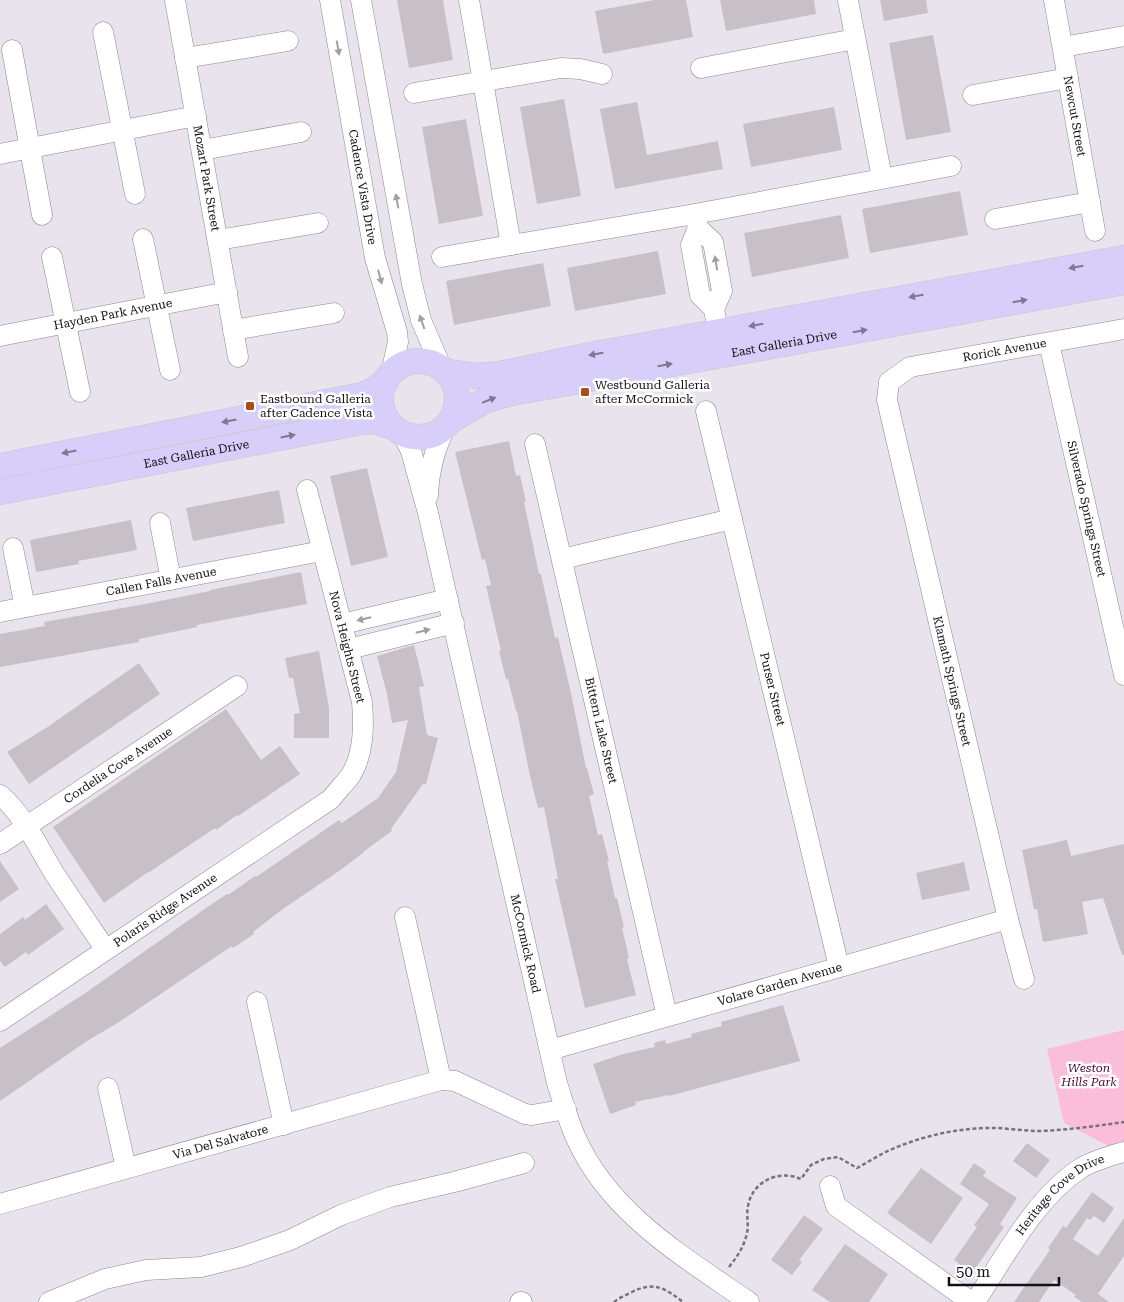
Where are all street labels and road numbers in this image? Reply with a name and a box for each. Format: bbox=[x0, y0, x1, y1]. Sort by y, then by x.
street label: Newcut Street bbox=[1061, 75, 1089, 158]
street label: Mozart Park Street bbox=[190, 124, 223, 233]
street label: Cadence Vista Drive bbox=[346, 128, 380, 246]
street label: Hayden Park Avenue bbox=[52, 296, 174, 332]
street label: East Galleria Drive bbox=[730, 327, 838, 360]
street label: Rorick Avenue bbox=[962, 336, 1048, 365]
street label: East Galleria Drive bbox=[142, 437, 251, 471]
street label: Silverado Springs Street bbox=[1064, 439, 1109, 579]
street label: Callen Falls Avenue bbox=[105, 564, 218, 599]
street label: Nova Heights Street bbox=[326, 589, 368, 705]
street label: Klamath Springs Street bbox=[930, 614, 974, 748]
street label: Purser Street bbox=[757, 651, 788, 728]
street label: Bittern Lake Street bbox=[582, 676, 620, 785]
street label: Cordelia Cove Avenue bbox=[61, 724, 175, 806]
street label: Polaris Ridge Avenue bbox=[111, 870, 220, 950]
street label: McCormick Road bbox=[508, 893, 544, 995]
street label: Volare Garden Avenue bbox=[716, 960, 844, 1009]
street label: Via Del Salvatore bbox=[171, 1122, 270, 1162]
street label: Heritage Cove Drive bbox=[1013, 1151, 1106, 1238]

